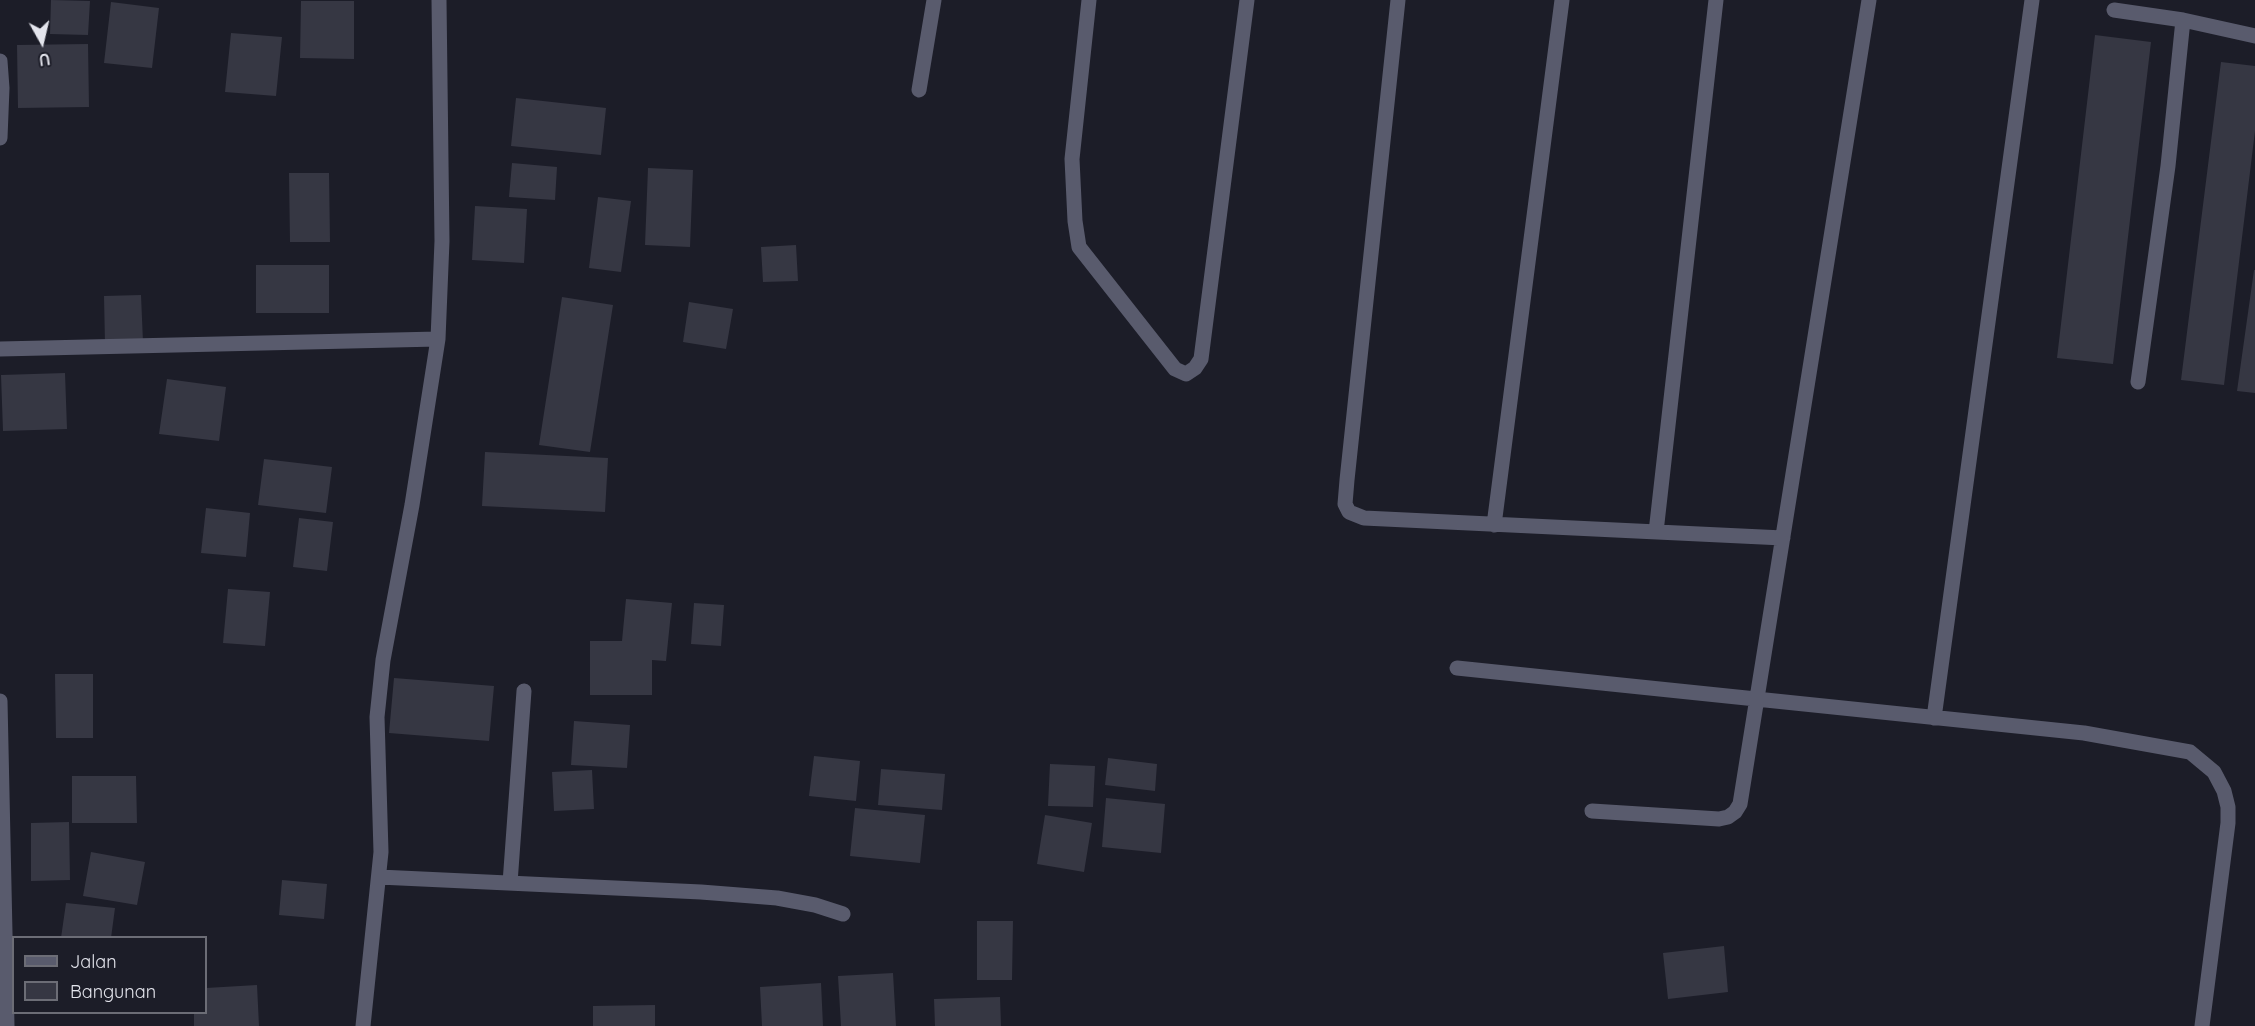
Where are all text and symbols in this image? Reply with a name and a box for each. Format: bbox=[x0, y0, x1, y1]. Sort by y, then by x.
north arrow bbox=[12, 12, 72, 72]
text: U bbox=[38, 49, 51, 71]
legend bbox=[12, 936, 207, 1014]
text: Jalan bbox=[70, 950, 117, 973]
text: Bangunan bbox=[70, 980, 156, 1003]

